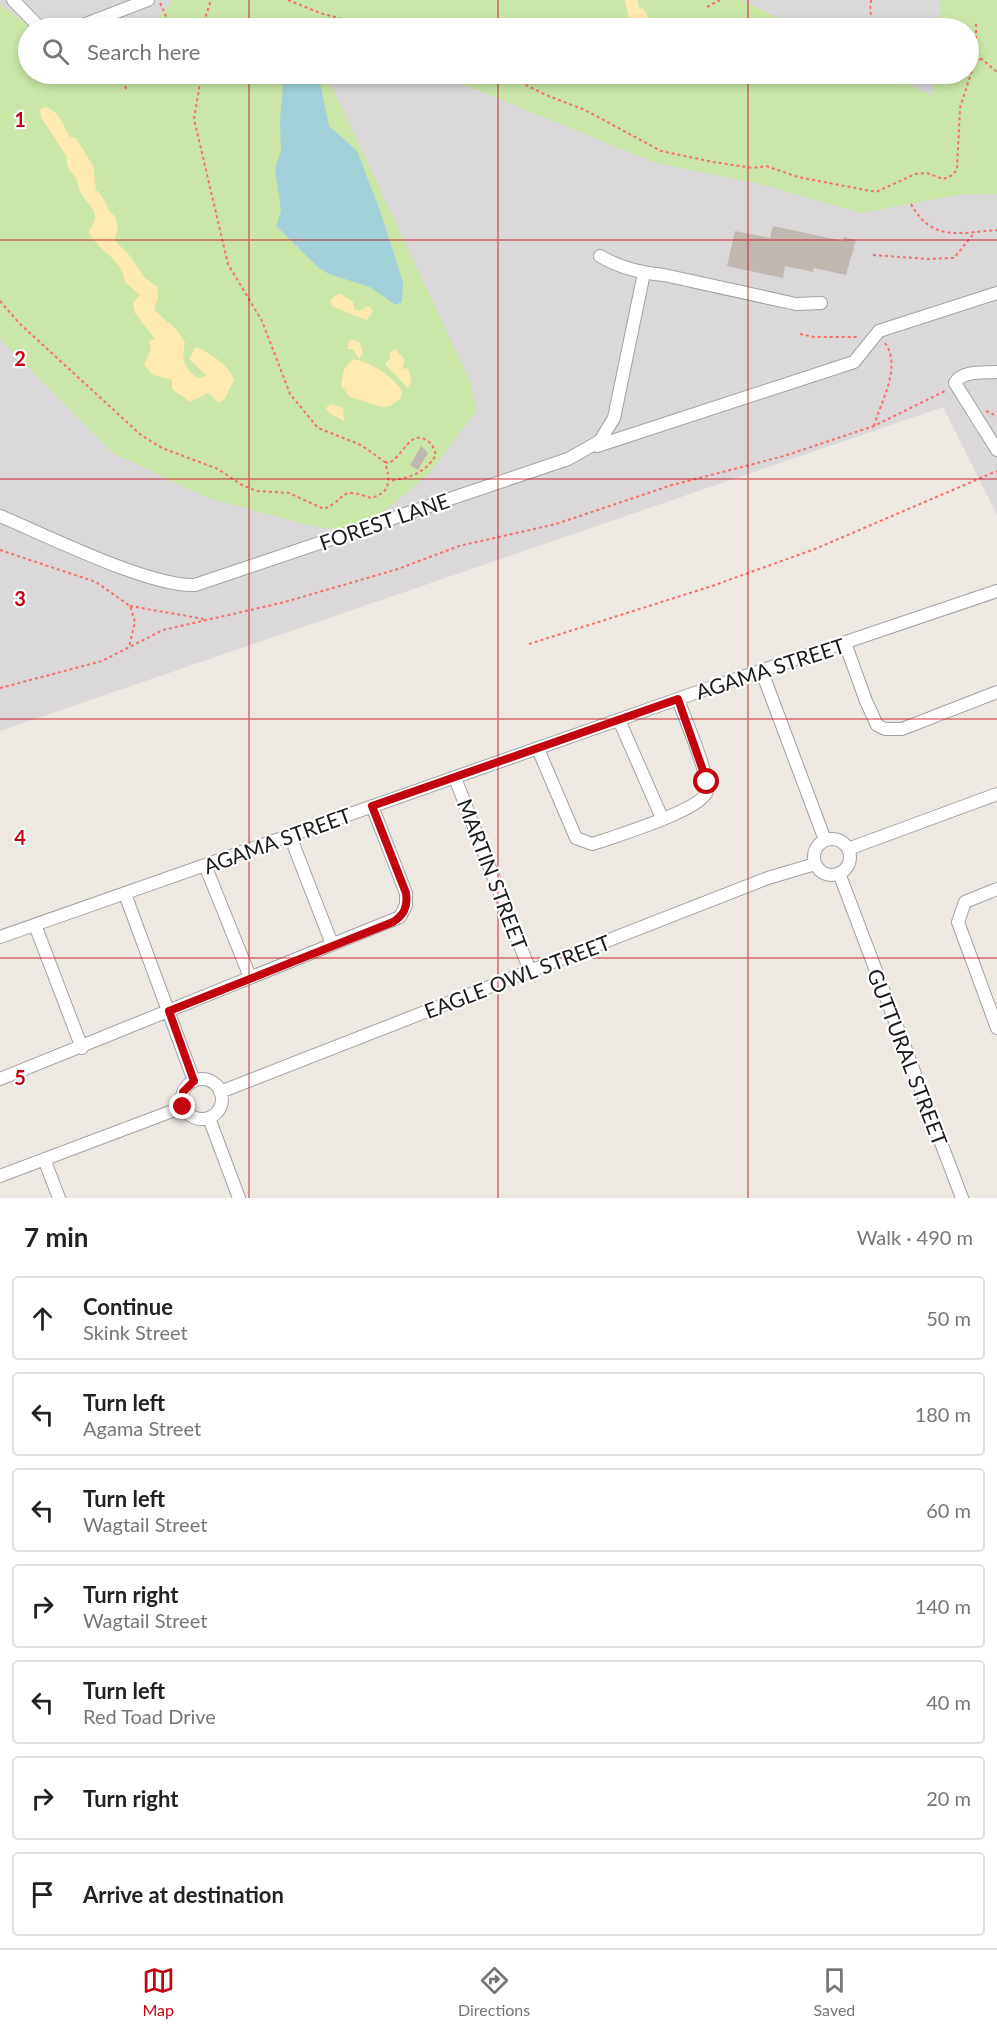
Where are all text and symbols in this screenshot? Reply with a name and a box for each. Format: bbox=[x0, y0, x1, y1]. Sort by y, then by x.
search box bbox=[18, 18, 979, 84]
icon: search bbox=[39, 35, 72, 68]
text: Search here bbox=[87, 38, 200, 65]
text: 1 bbox=[14, 107, 26, 131]
text: 2 bbox=[14, 346, 26, 370]
street label: FOREST LANE bbox=[316, 487, 452, 555]
text: 3 bbox=[14, 586, 26, 610]
street label: AGAMA STREET bbox=[692, 632, 848, 704]
route start bbox=[693, 768, 719, 794]
street label: MARTIN STREET bbox=[453, 795, 533, 954]
street label: AGAMA STREET bbox=[200, 802, 355, 878]
text: 4 bbox=[14, 825, 26, 849]
street label: EAGLE OWL STREET bbox=[421, 929, 614, 1023]
street label: GUTTURAL STREET bbox=[863, 965, 953, 1150]
text: 5 bbox=[14, 1065, 26, 1089]
route end bbox=[169, 1093, 195, 1119]
text: 7 min bbox=[24, 1221, 88, 1253]
text: Walk · 490 m bbox=[857, 1225, 973, 1249]
text: Continue bbox=[83, 1293, 173, 1320]
icon: ahead bbox=[26, 1302, 59, 1335]
text: 50 m bbox=[926, 1306, 971, 1330]
text: Skink Street bbox=[83, 1320, 188, 1344]
text: Turn left bbox=[83, 1389, 165, 1416]
icon: left bbox=[26, 1398, 59, 1431]
text: 180 m bbox=[915, 1402, 971, 1426]
text: Agama Street bbox=[83, 1416, 201, 1440]
text: Turn left bbox=[83, 1485, 165, 1512]
icon: left bbox=[26, 1494, 59, 1527]
text: 60 m bbox=[926, 1498, 971, 1522]
text: Wagtail Street bbox=[83, 1512, 207, 1536]
text: Turn right bbox=[83, 1581, 178, 1608]
icon: right bbox=[26, 1590, 59, 1623]
text: 140 m bbox=[915, 1594, 971, 1618]
text: Wagtail Street bbox=[83, 1608, 207, 1632]
text: Turn left bbox=[83, 1677, 165, 1704]
icon: left bbox=[26, 1686, 59, 1719]
text: 40 m bbox=[926, 1690, 971, 1714]
text: Red Toad Drive bbox=[83, 1704, 216, 1728]
icon: right bbox=[26, 1782, 59, 1815]
text: Turn right bbox=[83, 1785, 178, 1812]
text: 20 m bbox=[926, 1786, 971, 1810]
icon: arrive bbox=[26, 1878, 59, 1911]
text: Arrive at destination bbox=[83, 1881, 284, 1908]
tab: Map bbox=[142, 1964, 175, 2019]
tab: Directions bbox=[458, 1964, 530, 2019]
tab: Saved bbox=[814, 1964, 855, 2019]

